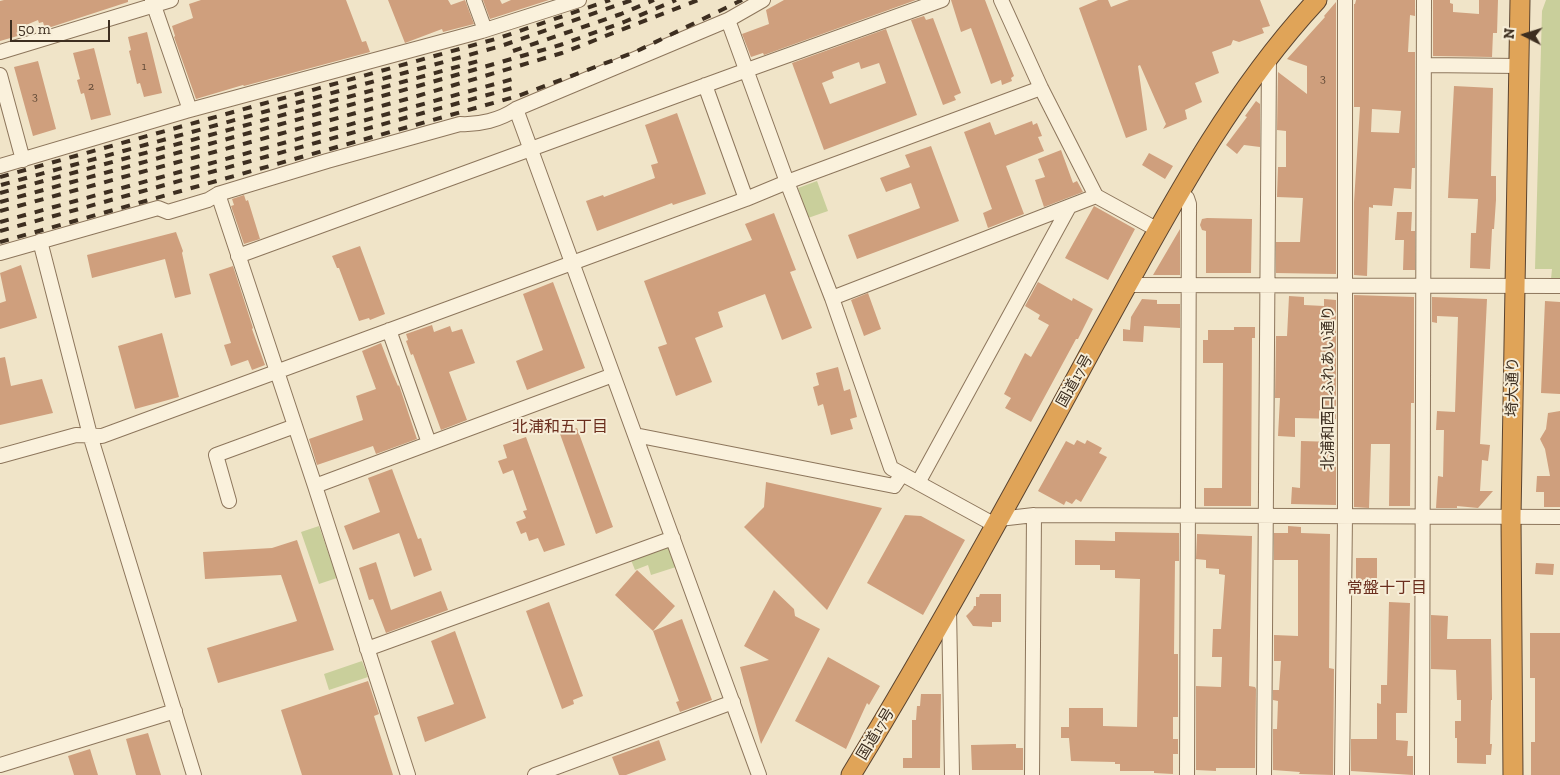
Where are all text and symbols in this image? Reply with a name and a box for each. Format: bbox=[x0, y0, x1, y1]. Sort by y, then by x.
scale bar bbox=[12, 10, 112, 42]
north arrow bbox=[1500, 10, 1550, 60]
text: 50 m bbox=[18, 20, 51, 38]
text: N bbox=[1501, 28, 1518, 40]
house number: 1 bbox=[142, 60, 146, 74]
house number: 3 bbox=[1320, 72, 1326, 86]
house number: 2 bbox=[88, 80, 94, 94]
house number: 3 bbox=[32, 90, 38, 104]
street label: 北浦和西口ふれあい通り bbox=[1320, 306, 1338, 470]
street label: 国道17号 bbox=[1053, 351, 1097, 411]
street label: 埼大通り bbox=[1503, 357, 1523, 417]
district label: 北浦和五丁目 bbox=[512, 417, 608, 437]
district label: 常盤十丁目 bbox=[1347, 578, 1427, 598]
street label: 国道17号 bbox=[853, 705, 899, 763]

